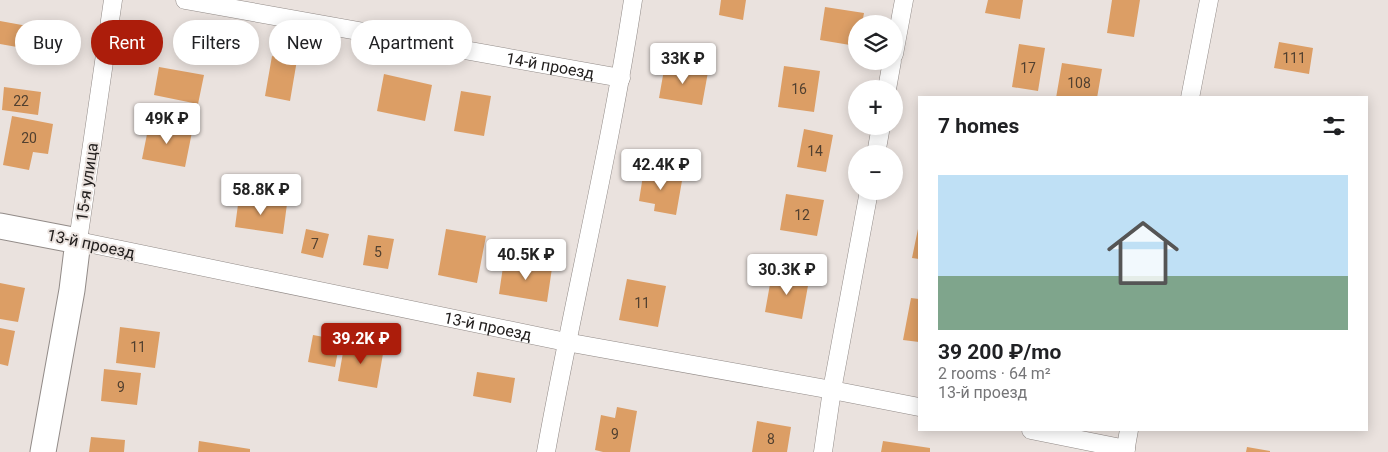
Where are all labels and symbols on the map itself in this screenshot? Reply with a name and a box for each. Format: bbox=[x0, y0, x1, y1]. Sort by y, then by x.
pin: 33K ₽ bbox=[648, 42, 718, 85]
street label: 14-й проезд bbox=[505, 48, 596, 83]
house number: 111 bbox=[1282, 50, 1306, 66]
house number: 17 bbox=[1020, 60, 1036, 76]
house number: 108 bbox=[1067, 75, 1091, 91]
house number: 16 bbox=[791, 81, 807, 97]
house number: 22 bbox=[13, 93, 29, 109]
pin: 49K ₽ bbox=[132, 102, 202, 145]
house number: 20 bbox=[21, 130, 37, 146]
street label: 15-я улица bbox=[72, 142, 102, 222]
house number: 14 bbox=[807, 143, 823, 159]
pin: 42.4K ₽ bbox=[615, 148, 707, 191]
pin: 58.8K ₽ bbox=[215, 174, 307, 216]
house number: 12 bbox=[794, 207, 810, 223]
street label: 13-й проезд bbox=[45, 225, 137, 263]
house number: 7 bbox=[311, 236, 319, 252]
pin: 40.5K ₽ bbox=[480, 238, 572, 281]
house number: 5 bbox=[374, 244, 382, 260]
pin: 30.3K ₽ bbox=[741, 254, 833, 296]
house number: 11 bbox=[634, 295, 650, 311]
street label: 13-й проезд bbox=[442, 307, 534, 344]
pin: 39.2K ₽ bbox=[315, 322, 407, 365]
house number: 11 bbox=[130, 339, 146, 355]
house number: 9 bbox=[117, 379, 125, 395]
house number: 9 bbox=[611, 426, 619, 442]
house number: 8 bbox=[767, 431, 775, 447]

